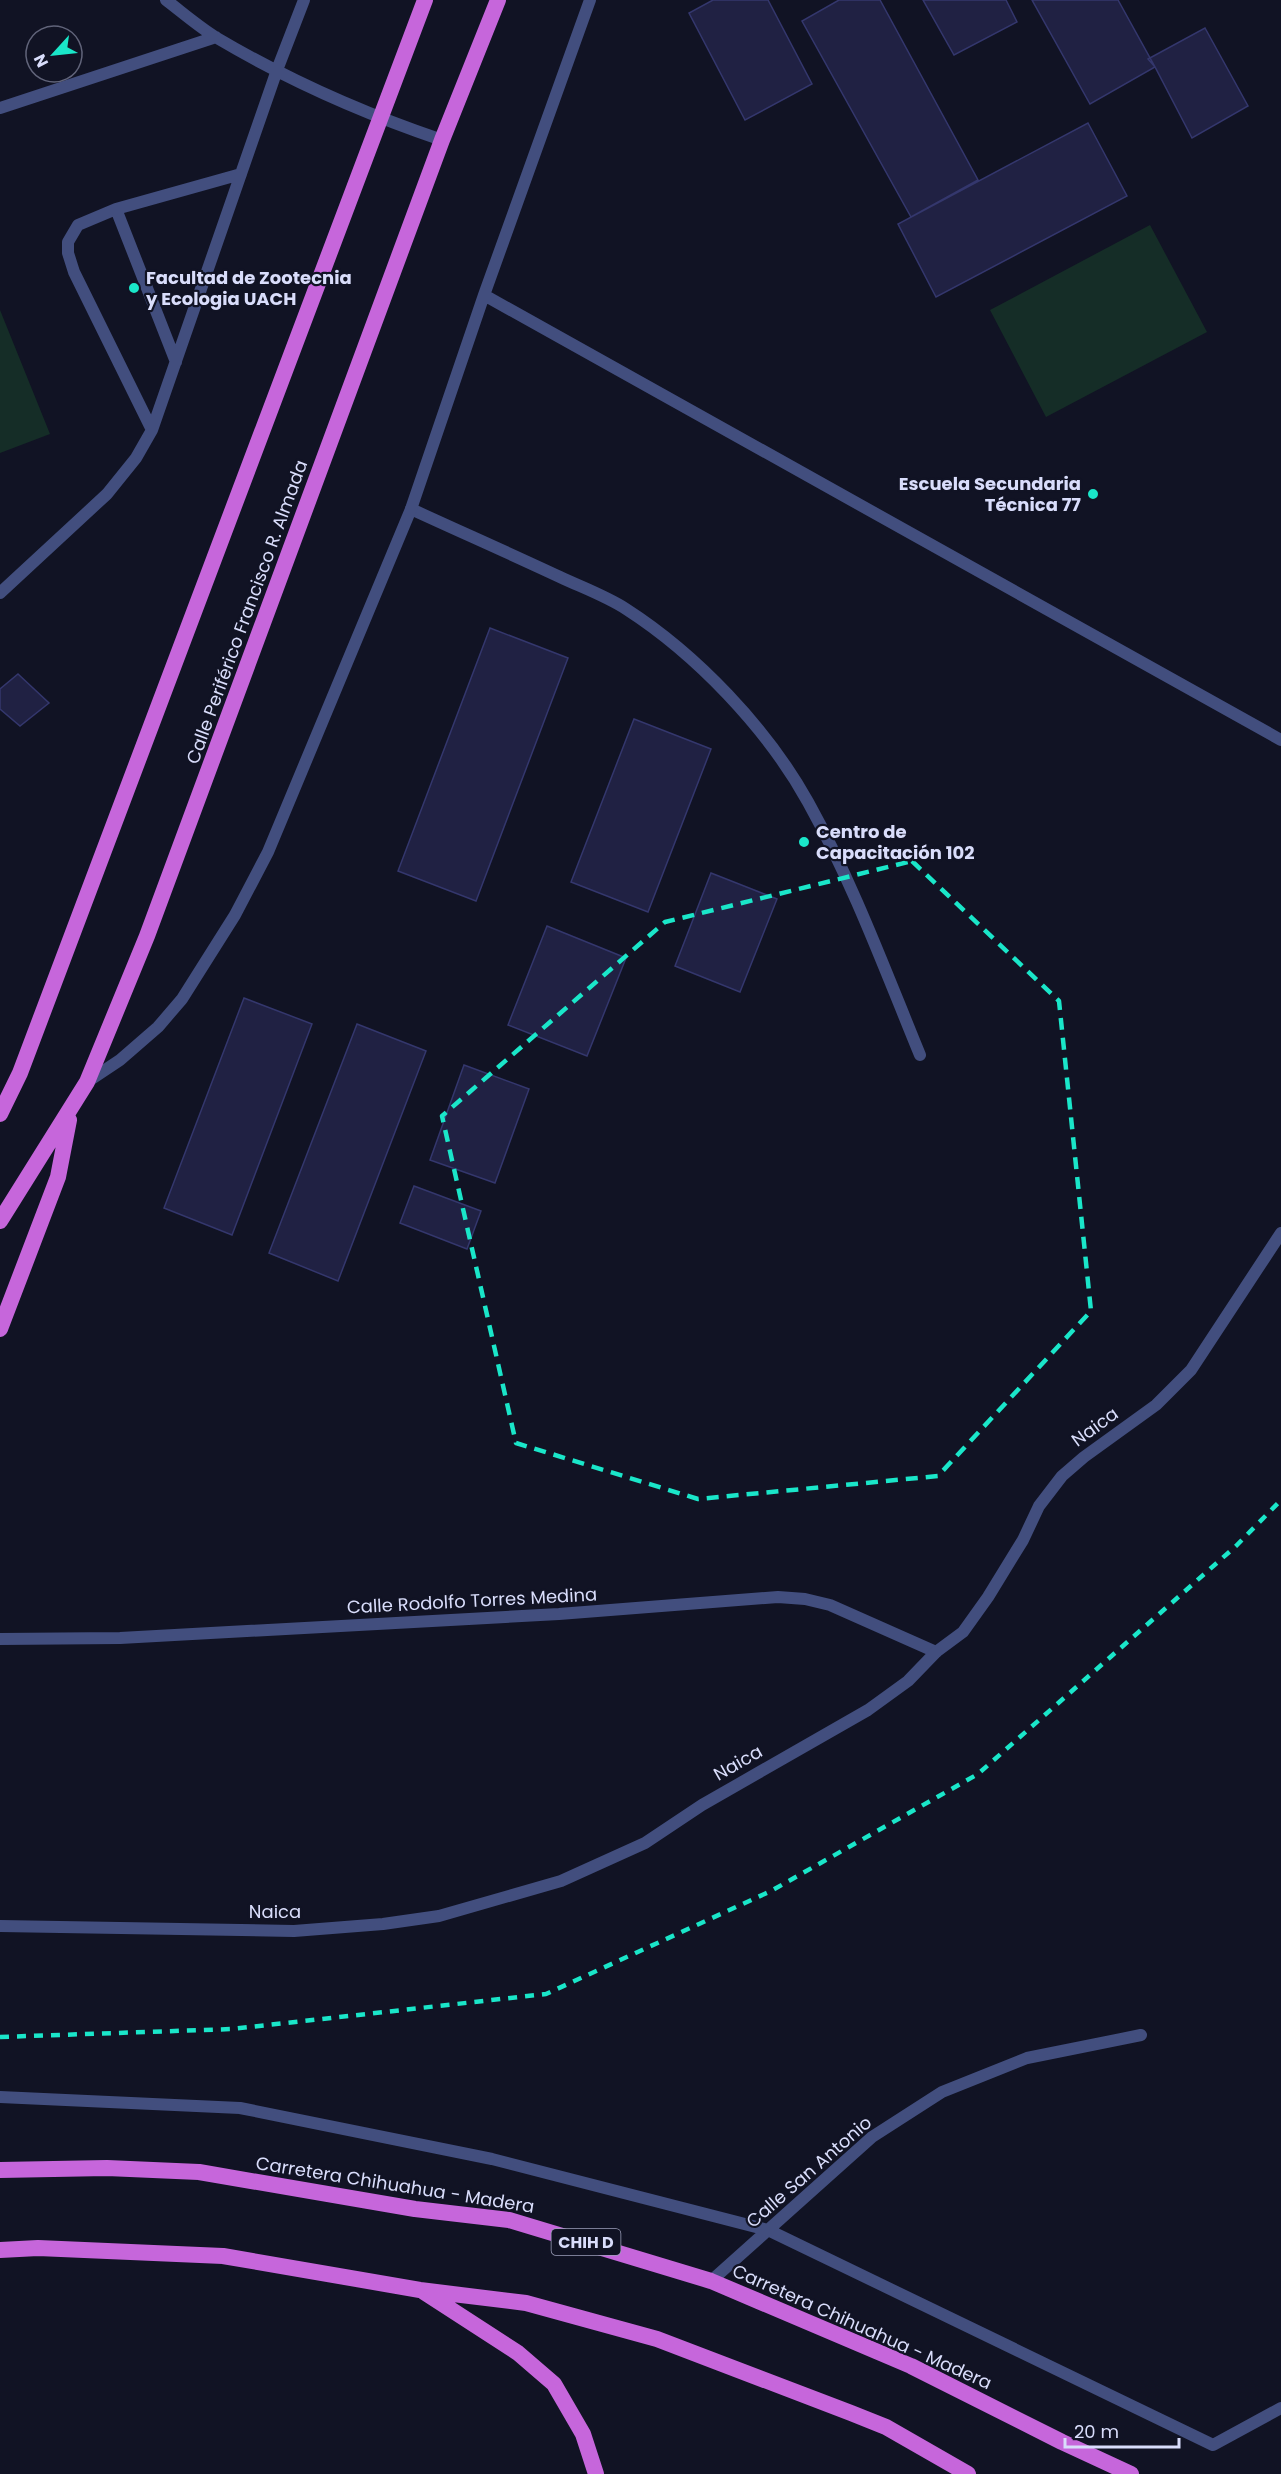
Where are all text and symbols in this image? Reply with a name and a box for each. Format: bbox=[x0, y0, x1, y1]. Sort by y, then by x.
north arrow bbox=[24, 24, 84, 84]
text: N bbox=[28, 50, 54, 71]
place label: Facultad de Zootecnia y Ecologia UACH bbox=[145, 265, 352, 311]
marker: Facultad de Zootecnia y Ecologia UACH bbox=[127, 281, 141, 295]
street label: Calle Periférico Francisco R. Almada bbox=[180, 456, 313, 767]
place label: Escuela Secundaria Técnica 77 bbox=[899, 471, 1081, 517]
marker: Escuela Secundaria Técnica 77 bbox=[1086, 487, 1100, 501]
place label: Centro de Capacitación 102 bbox=[816, 819, 975, 865]
marker: Centro de Capacitación 102 bbox=[797, 835, 811, 849]
street label: Naica bbox=[1066, 1401, 1123, 1452]
street label: Calle Rodolfo Torres Medina bbox=[346, 1581, 598, 1620]
street label: Naica bbox=[709, 1739, 767, 1786]
street label: Naica bbox=[249, 1899, 301, 1924]
street label: Calle San Antonio bbox=[740, 2110, 877, 2233]
street label: Carretera Chihuahua - Madera bbox=[254, 2150, 536, 2219]
road number: CHIH D bbox=[552, 2229, 620, 2255]
street label: Carretera Chihuahua - Madera bbox=[728, 2258, 996, 2395]
scale bar bbox=[1065, 2411, 1179, 2449]
text: 20 m bbox=[1074, 2419, 1119, 2444]

